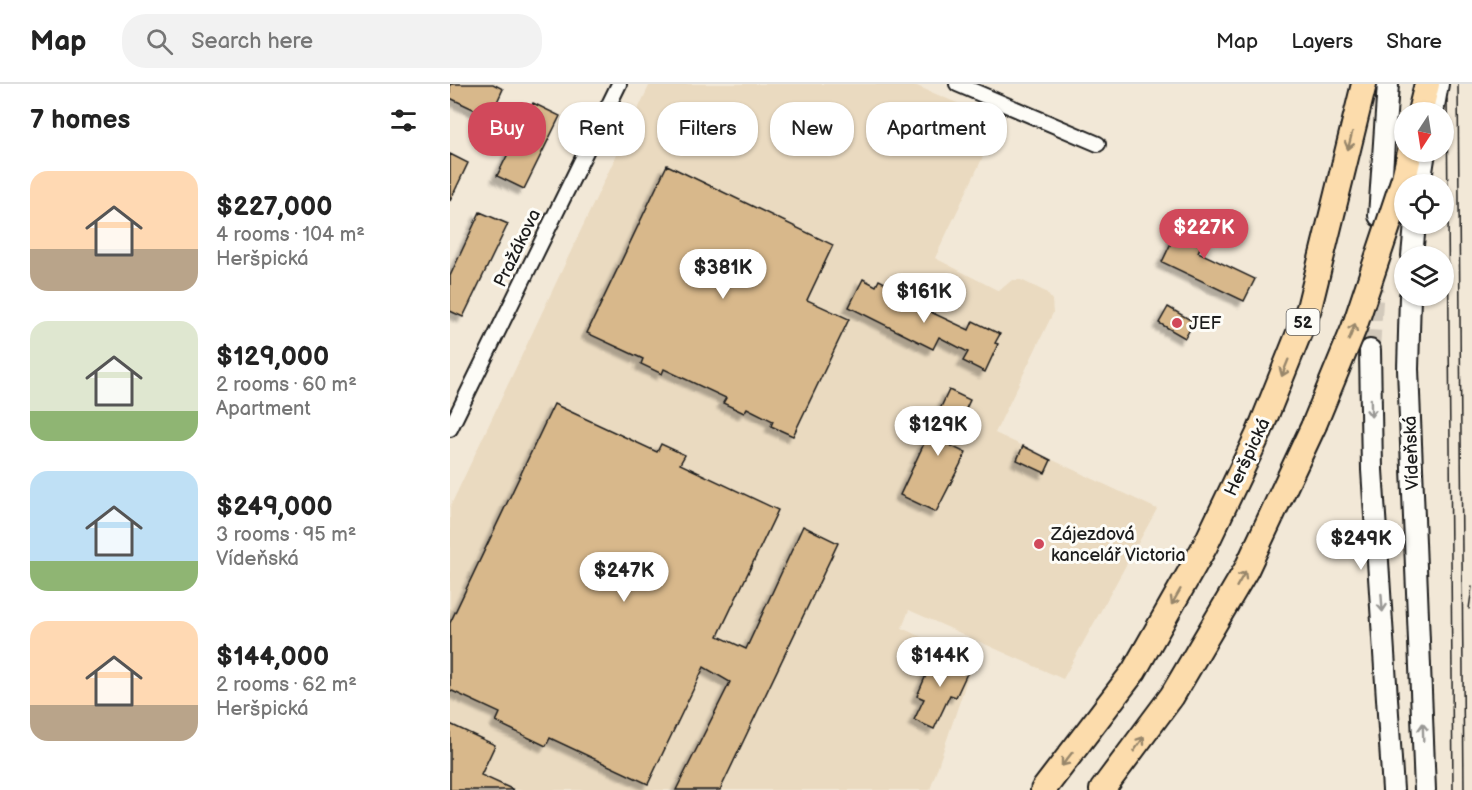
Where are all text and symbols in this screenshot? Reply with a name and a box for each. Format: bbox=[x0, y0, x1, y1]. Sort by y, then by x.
search box bbox=[122, 14, 542, 68]
text: Map bbox=[30, 25, 86, 58]
icon: search bbox=[143, 25, 176, 58]
text: Search here bbox=[191, 28, 313, 55]
text: Map bbox=[1216, 29, 1258, 54]
text: Layers bbox=[1291, 29, 1353, 54]
text: Share bbox=[1386, 29, 1442, 54]
chip: Buy bbox=[468, 102, 546, 156]
chip: Rent bbox=[558, 102, 645, 156]
chip: Filters bbox=[657, 102, 758, 156]
chip: New bbox=[770, 102, 854, 156]
chip: Apartment bbox=[866, 102, 1007, 156]
north arrow bbox=[1394, 102, 1454, 162]
map controls bbox=[1394, 102, 1454, 306]
icon: filters bbox=[387, 104, 420, 137]
text: 7 homes bbox=[30, 105, 130, 136]
one-way arrow bbox=[1343, 131, 1355, 150]
button: locate bbox=[1394, 174, 1454, 234]
text: $227,000 bbox=[216, 192, 332, 223]
icon: home bbox=[78, 195, 150, 267]
street label: Pražákova bbox=[490, 206, 545, 291]
pin: $227K bbox=[1162, 209, 1246, 260]
text: $227K bbox=[1173, 216, 1235, 240]
text: 4 rooms · 104 m² bbox=[216, 223, 365, 247]
button: layers bbox=[1394, 246, 1454, 306]
text: Heršpická bbox=[216, 247, 308, 271]
pin: $381K bbox=[681, 249, 765, 300]
text: $381K bbox=[694, 256, 752, 280]
pin: $161K bbox=[882, 273, 966, 324]
text: $161K bbox=[896, 280, 952, 304]
road number: 52 bbox=[1286, 309, 1320, 335]
place label: JEF bbox=[1189, 313, 1222, 334]
marker: JEF bbox=[1170, 316, 1184, 330]
one-way arrow bbox=[1348, 323, 1359, 342]
text: $129,000 bbox=[216, 342, 329, 373]
icon: home bbox=[78, 345, 150, 417]
one-way arrow bbox=[1279, 358, 1290, 377]
text: 2 rooms · 60 m² bbox=[216, 373, 357, 397]
text: Apartment bbox=[216, 397, 311, 421]
one-way arrow bbox=[1365, 398, 1377, 418]
pin: $129K bbox=[896, 406, 980, 457]
text: $129K bbox=[909, 413, 967, 437]
street label: Heršpická bbox=[1220, 415, 1275, 499]
street label: Vídeňská bbox=[1400, 415, 1423, 491]
text: $249,000 bbox=[216, 492, 333, 523]
icon: home bbox=[78, 495, 150, 567]
pin: $249K bbox=[1319, 520, 1403, 571]
text: 3 rooms · 95 m² bbox=[216, 523, 356, 547]
place label: Zájezdová kancelář Victoria bbox=[1050, 524, 1186, 566]
text: $249K bbox=[1330, 527, 1392, 551]
marker: Zájezdová kancelář Victoria bbox=[1032, 537, 1046, 551]
text: Vídeňská bbox=[216, 547, 299, 571]
pin: $247K bbox=[582, 552, 666, 603]
text: $247K bbox=[594, 559, 654, 583]
one-way arrow bbox=[1236, 570, 1248, 587]
one-way arrow bbox=[1170, 588, 1181, 606]
one-way arrow bbox=[1377, 592, 1388, 612]
pin: $144K bbox=[898, 637, 982, 688]
text: $144,000 bbox=[216, 642, 329, 673]
text: $144K bbox=[911, 644, 969, 668]
icon: home bbox=[78, 645, 150, 717]
text: 2 rooms · 62 m² bbox=[216, 673, 357, 697]
text: Heršpická bbox=[216, 697, 308, 721]
one-way arrow bbox=[1417, 722, 1428, 742]
one-way arrow bbox=[1133, 737, 1145, 753]
one-way arrow bbox=[1060, 750, 1073, 766]

